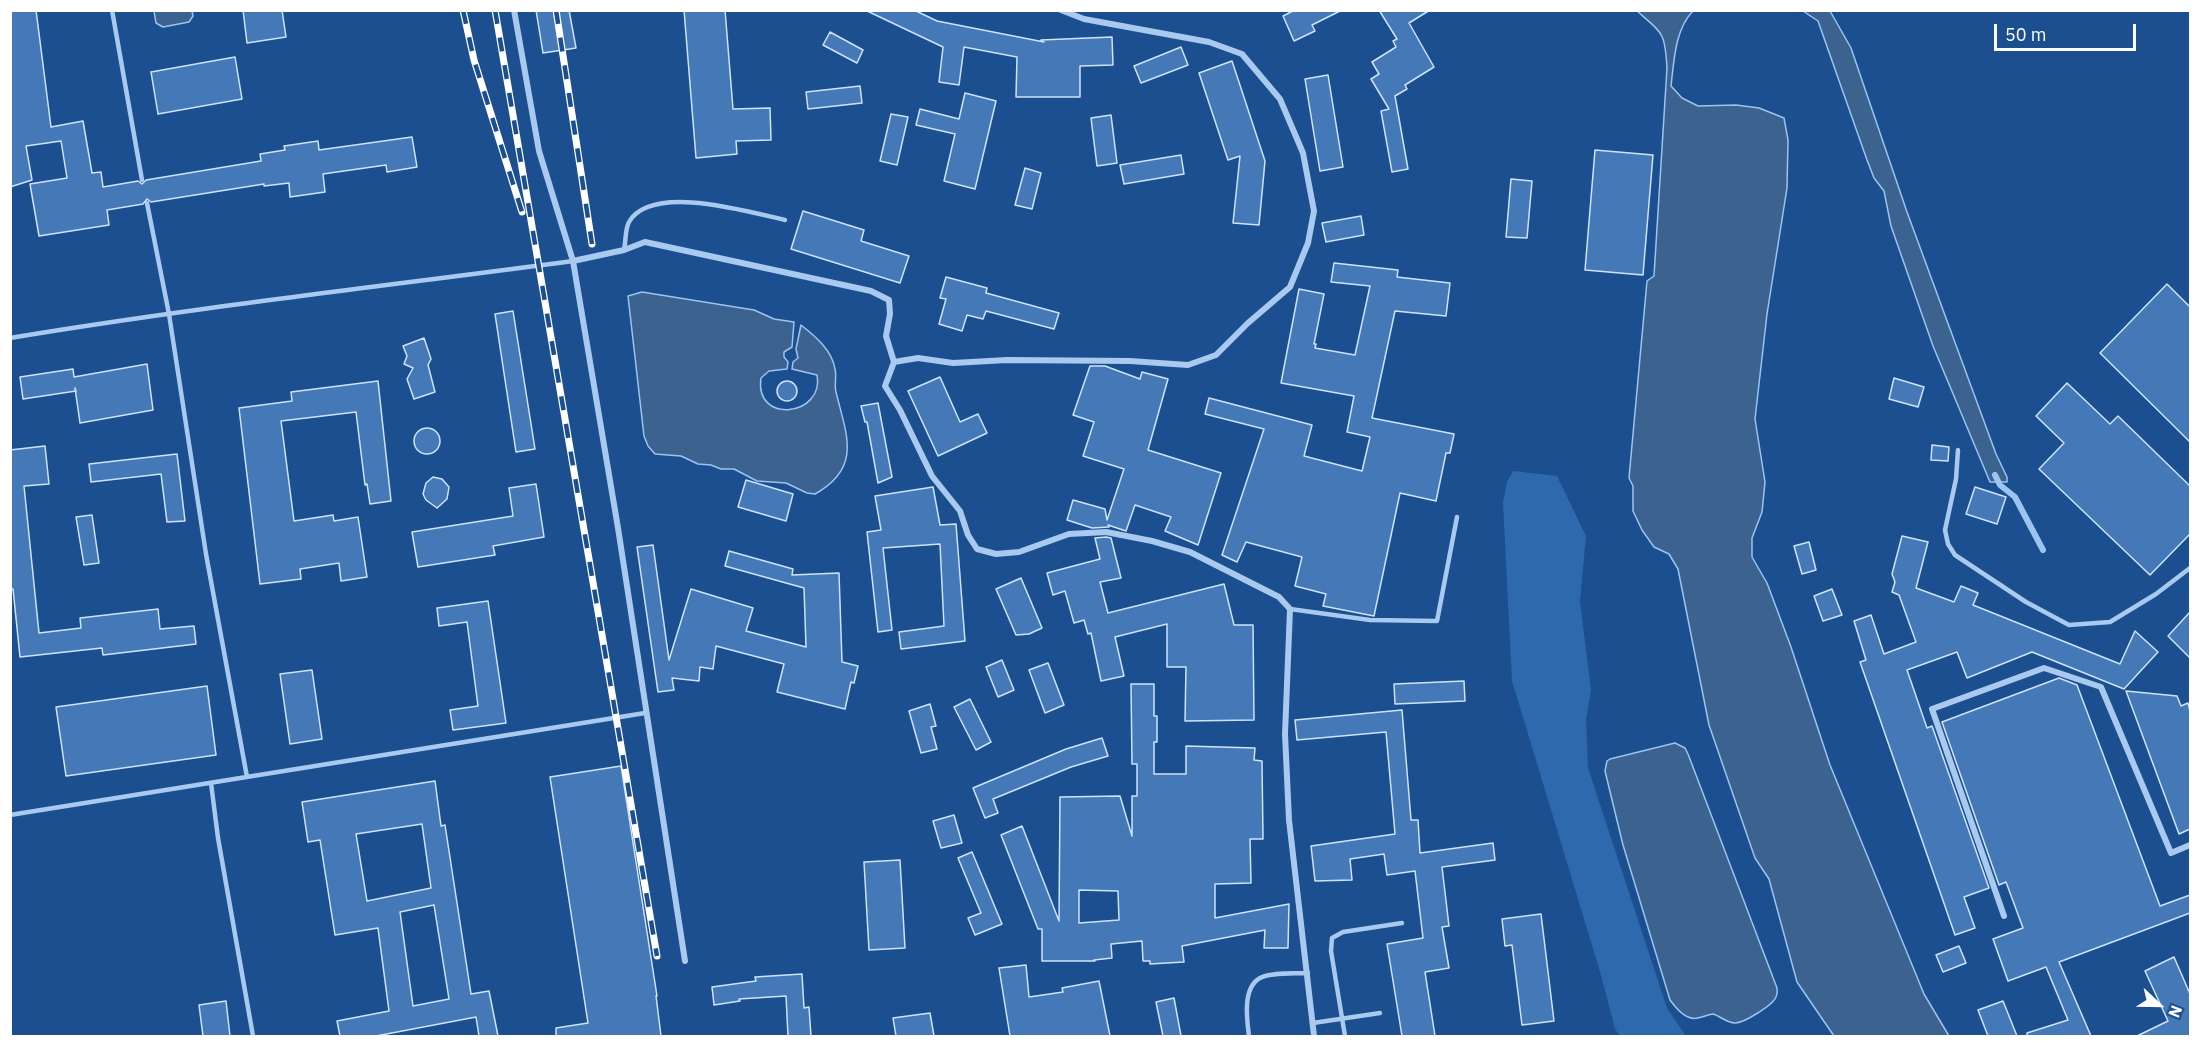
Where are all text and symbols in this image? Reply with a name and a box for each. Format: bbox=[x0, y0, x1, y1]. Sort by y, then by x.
scale bar bbox=[1997, 12, 2140, 50]
text: 50 m bbox=[2005, 23, 2047, 46]
north arrow bbox=[2129, 975, 2189, 1035]
text: N bbox=[2164, 1003, 2187, 1021]

